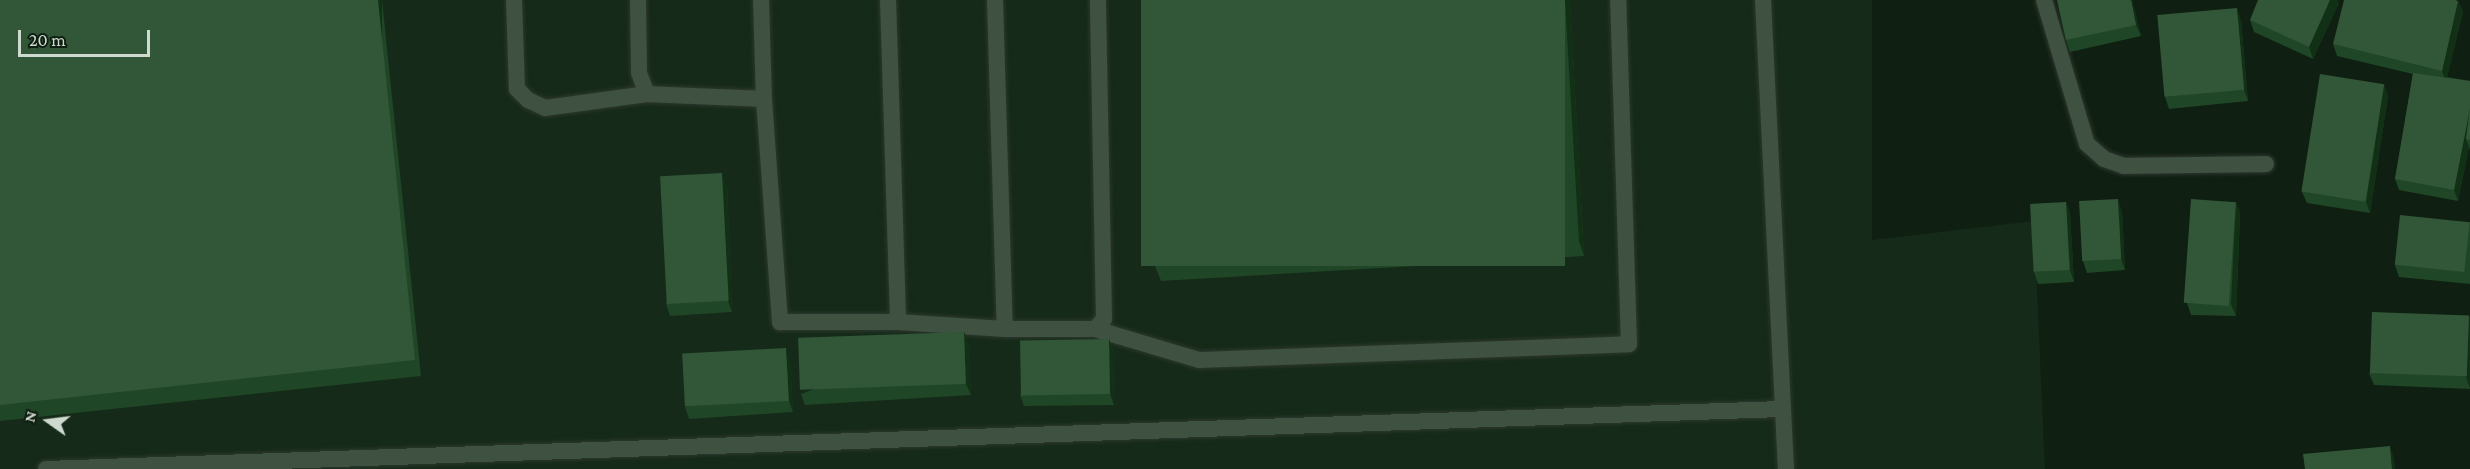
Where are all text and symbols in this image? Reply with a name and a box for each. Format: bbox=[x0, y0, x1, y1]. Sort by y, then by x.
scale bar bbox=[21, 18, 153, 56]
text: 20 m bbox=[29, 30, 66, 50]
north arrow bbox=[18, 391, 78, 451]
text: N bbox=[20, 409, 40, 424]

